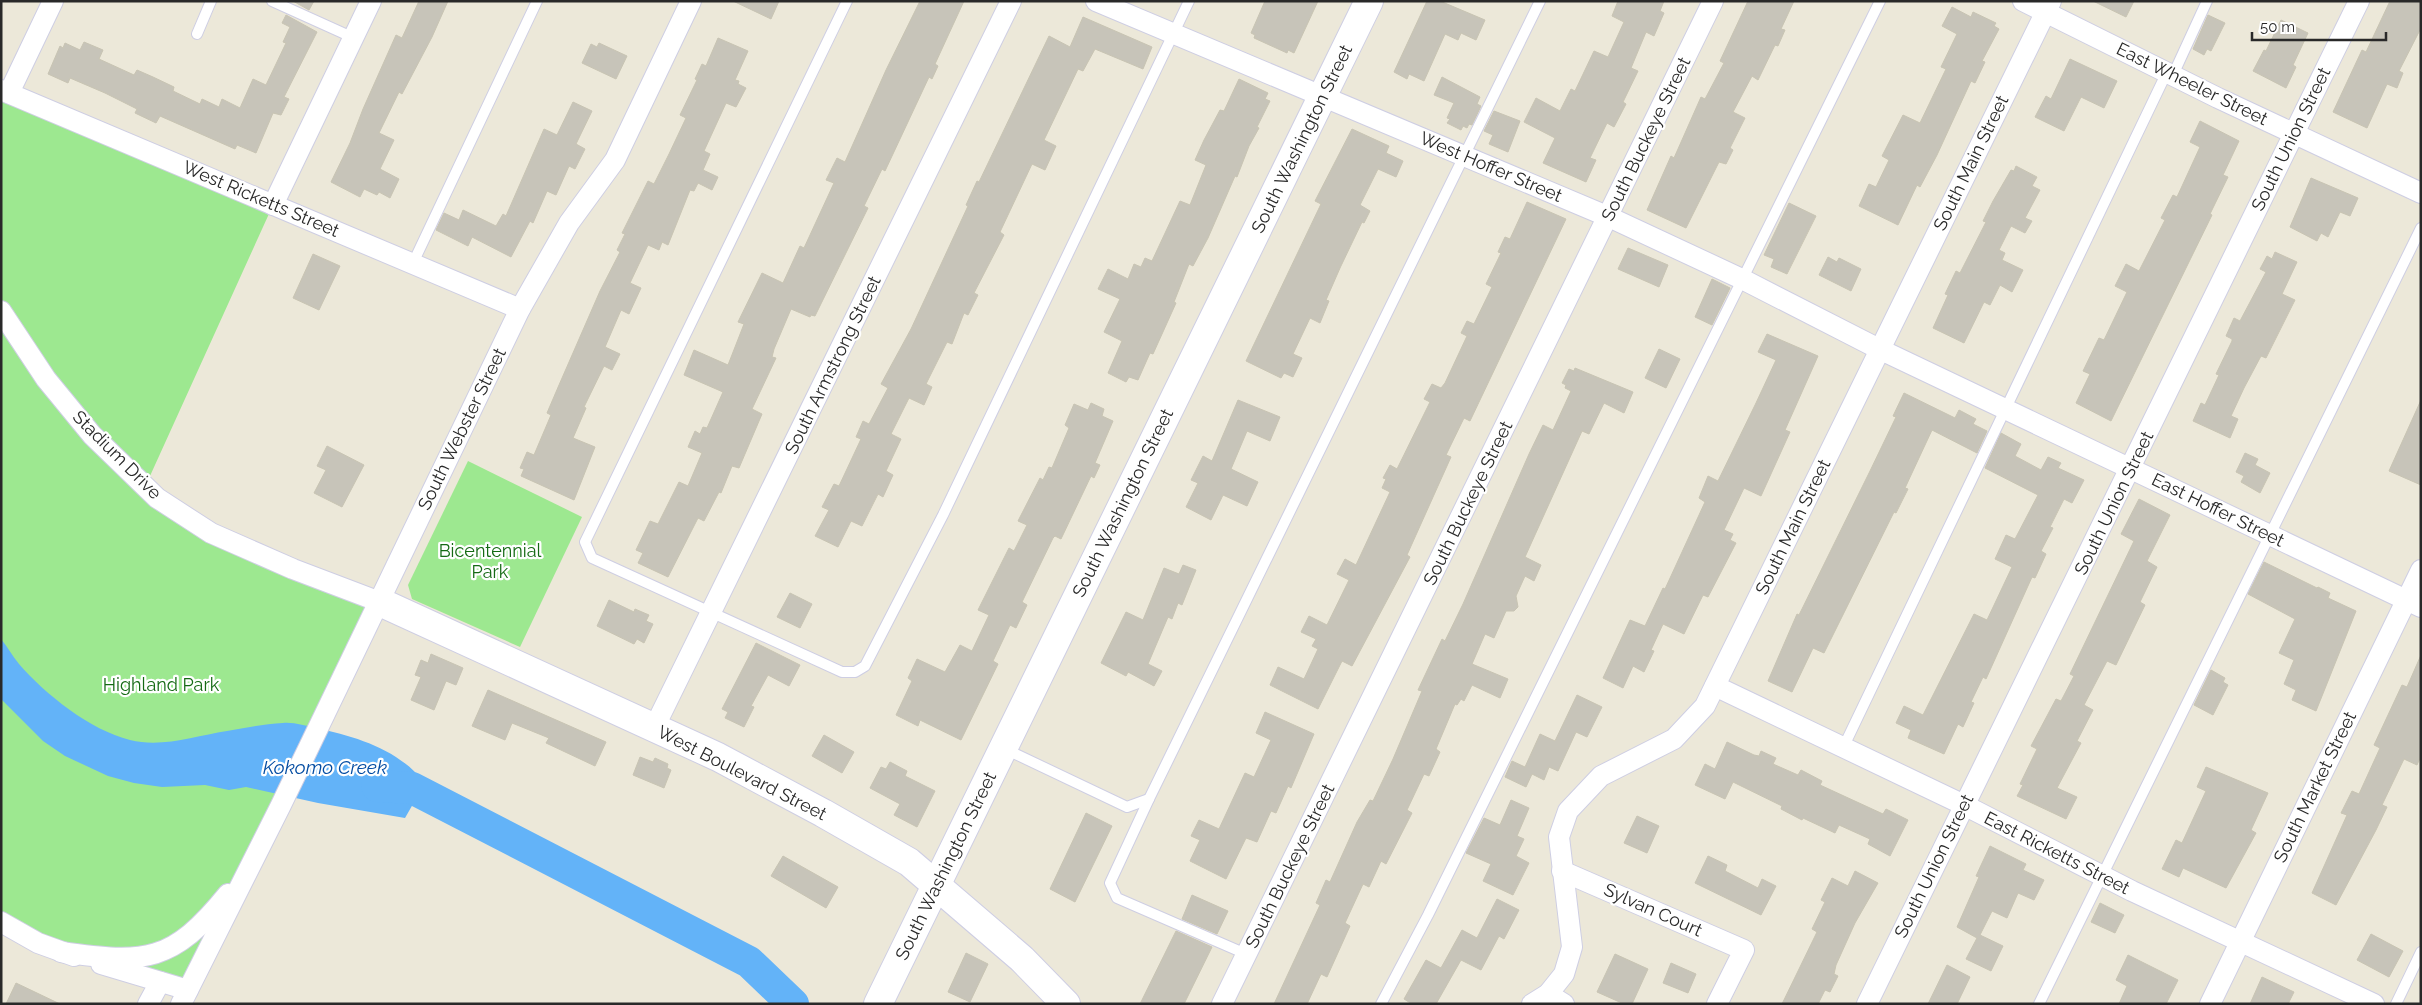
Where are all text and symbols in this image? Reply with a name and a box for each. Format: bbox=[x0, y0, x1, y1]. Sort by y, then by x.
scale bar bbox=[2252, 10, 2386, 42]
text: 50 m bbox=[2260, 18, 2295, 36]
street label: East Wheeler Street bbox=[2113, 38, 2271, 129]
street label: South Washington Street bbox=[1247, 41, 1356, 236]
street label: South Buckeye Street bbox=[1597, 53, 1694, 224]
street label: South Union Street bbox=[2247, 64, 2334, 214]
street label: South Main Street bbox=[1929, 92, 2012, 234]
street label: West Hoffer Street bbox=[1417, 127, 1565, 206]
street label: West Ricketts Street bbox=[180, 156, 343, 241]
street label: South Armstrong Street bbox=[780, 272, 885, 457]
street label: South Webster Street bbox=[413, 344, 510, 513]
street label: South Washington Street bbox=[1068, 405, 1177, 600]
street label: Stadium Drive bbox=[69, 406, 166, 504]
street label: South Buckeye Street bbox=[1419, 417, 1516, 588]
street label: South Union Street bbox=[2070, 428, 2157, 578]
street label: South Main Street bbox=[1751, 456, 1834, 598]
street label: East Hoffer Street bbox=[2149, 468, 2288, 551]
park label: Bicentennial Park bbox=[439, 540, 541, 582]
park label: Highland Park bbox=[103, 674, 220, 695]
street label: South Market Street bbox=[2269, 708, 2360, 866]
street label: West Boulevard Street bbox=[654, 721, 830, 824]
water label: Kokomo Creek bbox=[263, 756, 387, 778]
street label: South Washington Street bbox=[891, 768, 1000, 963]
street label: South Buckeye Street bbox=[1241, 780, 1338, 951]
street label: South Union Street bbox=[1890, 791, 1977, 941]
street label: East Ricketts Street bbox=[1981, 807, 2133, 898]
street label: Sylvan Court bbox=[1601, 879, 1706, 941]

